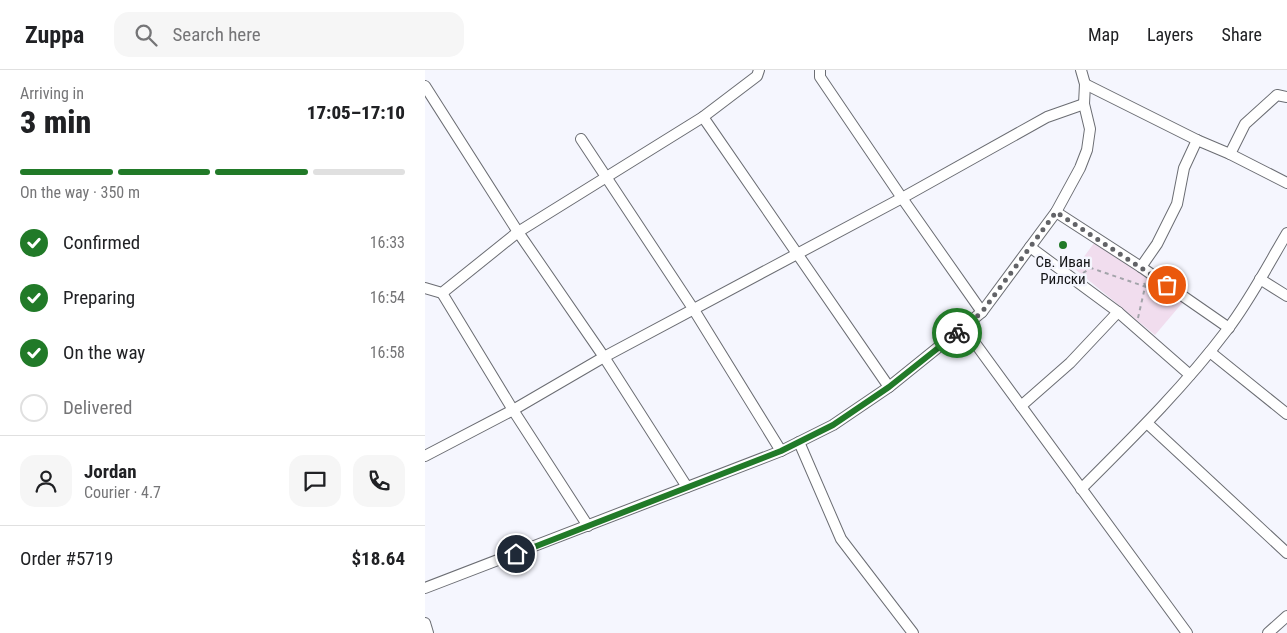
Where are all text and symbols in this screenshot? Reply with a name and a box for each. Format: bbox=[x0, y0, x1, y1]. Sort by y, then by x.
search box bbox=[114, 12, 464, 57]
text: Zuppa bbox=[25, 21, 84, 49]
icon: search bbox=[132, 21, 160, 49]
text: Search here bbox=[172, 23, 261, 46]
text: Map bbox=[1088, 24, 1119, 45]
text: Layers bbox=[1147, 24, 1194, 45]
text: Share bbox=[1222, 24, 1262, 45]
text: Arriving in bbox=[20, 84, 84, 103]
text: 17:05–17:10 bbox=[307, 101, 405, 124]
text: 3 min bbox=[20, 103, 91, 141]
text: On the way · 350 m bbox=[20, 183, 140, 202]
icon: check bbox=[20, 229, 48, 257]
text: Confirmed bbox=[63, 231, 140, 254]
text: 16:33 bbox=[370, 233, 405, 252]
marker: Св. Иван Рилски bbox=[1057, 239, 1069, 251]
place label: Св. Иван Рилски bbox=[1035, 253, 1091, 288]
pin bbox=[1146, 264, 1188, 306]
icon: bag bbox=[1153, 271, 1181, 299]
icon: check bbox=[20, 284, 48, 312]
text: Preparing bbox=[63, 286, 135, 309]
text: 16:54 bbox=[370, 288, 405, 307]
courier bbox=[932, 308, 982, 358]
icon: bike bbox=[943, 319, 971, 347]
icon: check bbox=[20, 339, 48, 367]
text: On the way bbox=[63, 341, 145, 364]
text: 16:58 bbox=[370, 343, 405, 362]
text: Delivered bbox=[63, 396, 132, 419]
button: person bbox=[20, 455, 72, 507]
button: chat bbox=[289, 455, 341, 507]
button: phone bbox=[353, 455, 405, 507]
text: Jordan bbox=[84, 460, 137, 483]
text: Courier · 4.7 bbox=[84, 483, 161, 502]
pin bbox=[495, 533, 537, 575]
icon: home bbox=[502, 540, 530, 568]
text: Order #5719 bbox=[20, 547, 113, 570]
text: $18.64 bbox=[351, 547, 405, 570]

